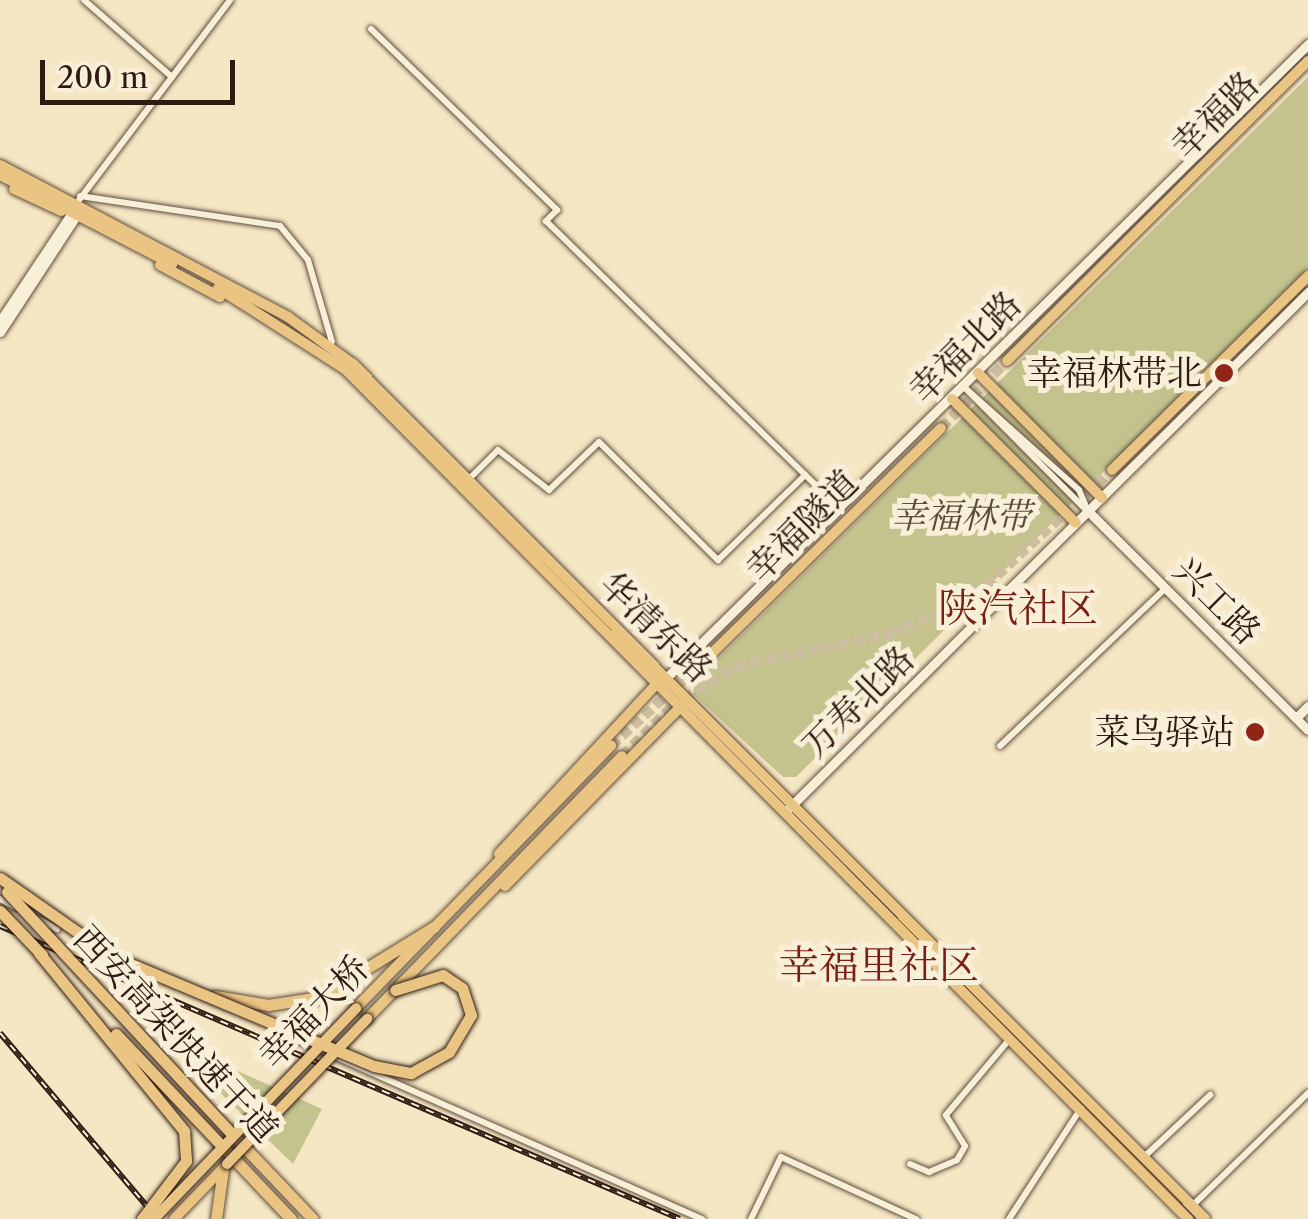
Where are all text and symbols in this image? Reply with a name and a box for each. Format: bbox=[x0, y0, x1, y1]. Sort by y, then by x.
scale bar bbox=[45, 40, 240, 102]
text: 200 m bbox=[57, 59, 148, 96]
street label: 幸福路 bbox=[1163, 63, 1267, 167]
street label: 幸福北路 bbox=[901, 283, 1029, 411]
place label: 幸福林带北 bbox=[1027, 352, 1202, 394]
marker: 幸福林带北 bbox=[1211, 360, 1237, 386]
street label: 幸福隧道 bbox=[738, 462, 866, 590]
park label: 幸福林带 bbox=[891, 495, 1031, 537]
street label: 兴工路 bbox=[1165, 549, 1269, 653]
street label: 华清东路 bbox=[591, 563, 721, 691]
district label: 陕汽社区 bbox=[938, 584, 1098, 632]
street label: 万寿北路 bbox=[794, 638, 922, 766]
place label: 菜鸟驿站 bbox=[1095, 711, 1235, 753]
marker: 菜鸟驿站 bbox=[1244, 721, 1266, 743]
street label: 西安高架快速干道 bbox=[65, 917, 287, 1151]
district label: 幸福里社区 bbox=[779, 941, 979, 989]
street label: 幸福大桥 bbox=[250, 947, 378, 1077]

